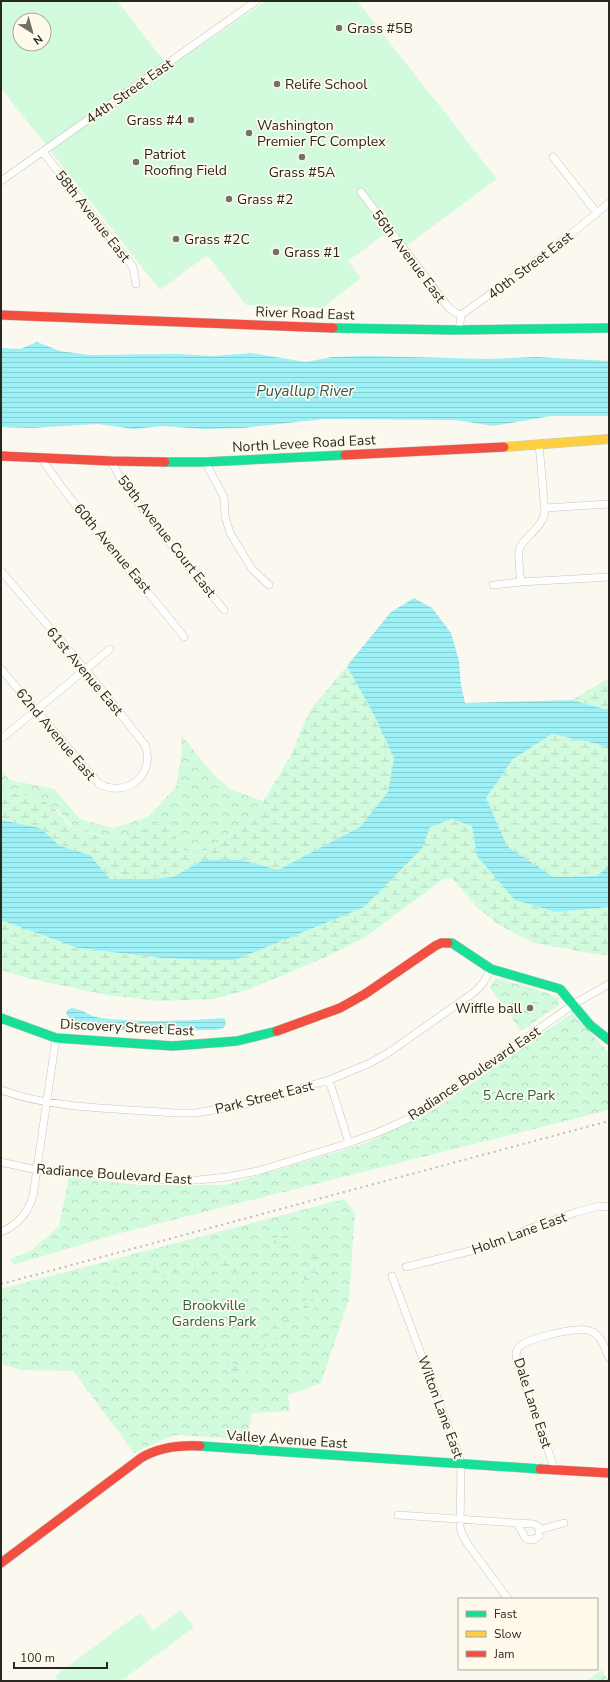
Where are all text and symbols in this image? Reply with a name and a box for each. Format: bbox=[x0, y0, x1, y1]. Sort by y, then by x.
north arrow bbox=[12, 12, 52, 52]
place label: Grass #5B bbox=[347, 19, 413, 38]
marker: Grass #5B bbox=[334, 23, 344, 33]
text: N bbox=[30, 31, 46, 48]
street label: 44th Street East bbox=[82, 54, 177, 128]
place label: Relife School bbox=[285, 75, 368, 94]
marker: Relife School bbox=[272, 79, 282, 89]
place label: Grass #4 bbox=[127, 111, 183, 130]
marker: Grass #4 bbox=[186, 115, 196, 125]
place label: Washington Premier FC Complex bbox=[257, 116, 386, 151]
marker: Washington Premier FC Complex bbox=[244, 128, 254, 138]
place label: Patriot Roofing Field bbox=[144, 145, 227, 180]
marker: Grass #5A bbox=[297, 152, 307, 162]
marker: Patriot Roofing Field bbox=[131, 157, 141, 167]
place label: Grass #5A bbox=[269, 163, 335, 182]
street label: 58th Avenue East bbox=[51, 167, 134, 266]
place label: Grass #2 bbox=[237, 190, 293, 209]
marker: Grass #2 bbox=[224, 194, 234, 204]
street label: 56th Avenue East bbox=[367, 206, 450, 307]
street label: 40th Street East bbox=[484, 227, 577, 304]
place label: Grass #2C bbox=[184, 230, 250, 249]
marker: Grass #2C bbox=[171, 234, 181, 244]
place label: Grass #1 bbox=[284, 243, 340, 262]
marker: Grass #1 bbox=[271, 247, 281, 257]
street label: River Road East bbox=[255, 302, 355, 325]
water label: Puyallup River bbox=[256, 381, 354, 401]
street label: North Levee Road East bbox=[232, 430, 376, 457]
street label: 59th Avenue Court East bbox=[113, 471, 220, 601]
street label: 60th Avenue East bbox=[69, 499, 156, 597]
street label: 61st Avenue East bbox=[42, 623, 127, 720]
street label: 62nd Avenue East bbox=[11, 684, 100, 784]
place label: Wiffle ball bbox=[455, 999, 523, 1018]
marker: Wiffle ball bbox=[525, 1003, 535, 1013]
street label: Discovery Street East bbox=[60, 1015, 194, 1040]
street label: Radiance Boulevard East bbox=[404, 1022, 544, 1125]
street label: Park Street East bbox=[213, 1076, 315, 1119]
park label: 5 Acre Park bbox=[483, 1086, 556, 1105]
street label: Radiance Boulevard East bbox=[36, 1160, 192, 1189]
street label: Holm Lane East bbox=[469, 1208, 569, 1259]
park label: Brookville Gardens Park bbox=[172, 1296, 257, 1331]
street label: Wilton Lane East bbox=[413, 1353, 468, 1461]
street label: Dale Lane East bbox=[509, 1356, 556, 1451]
street label: Valley Avenue East bbox=[225, 1426, 348, 1453]
legend bbox=[458, 1598, 598, 1670]
text: Fast bbox=[494, 1606, 517, 1622]
text: Slow bbox=[494, 1626, 522, 1642]
scale bar bbox=[14, 1644, 107, 1670]
text: Jam bbox=[493, 1646, 515, 1662]
text: 100 m bbox=[20, 1650, 55, 1666]

